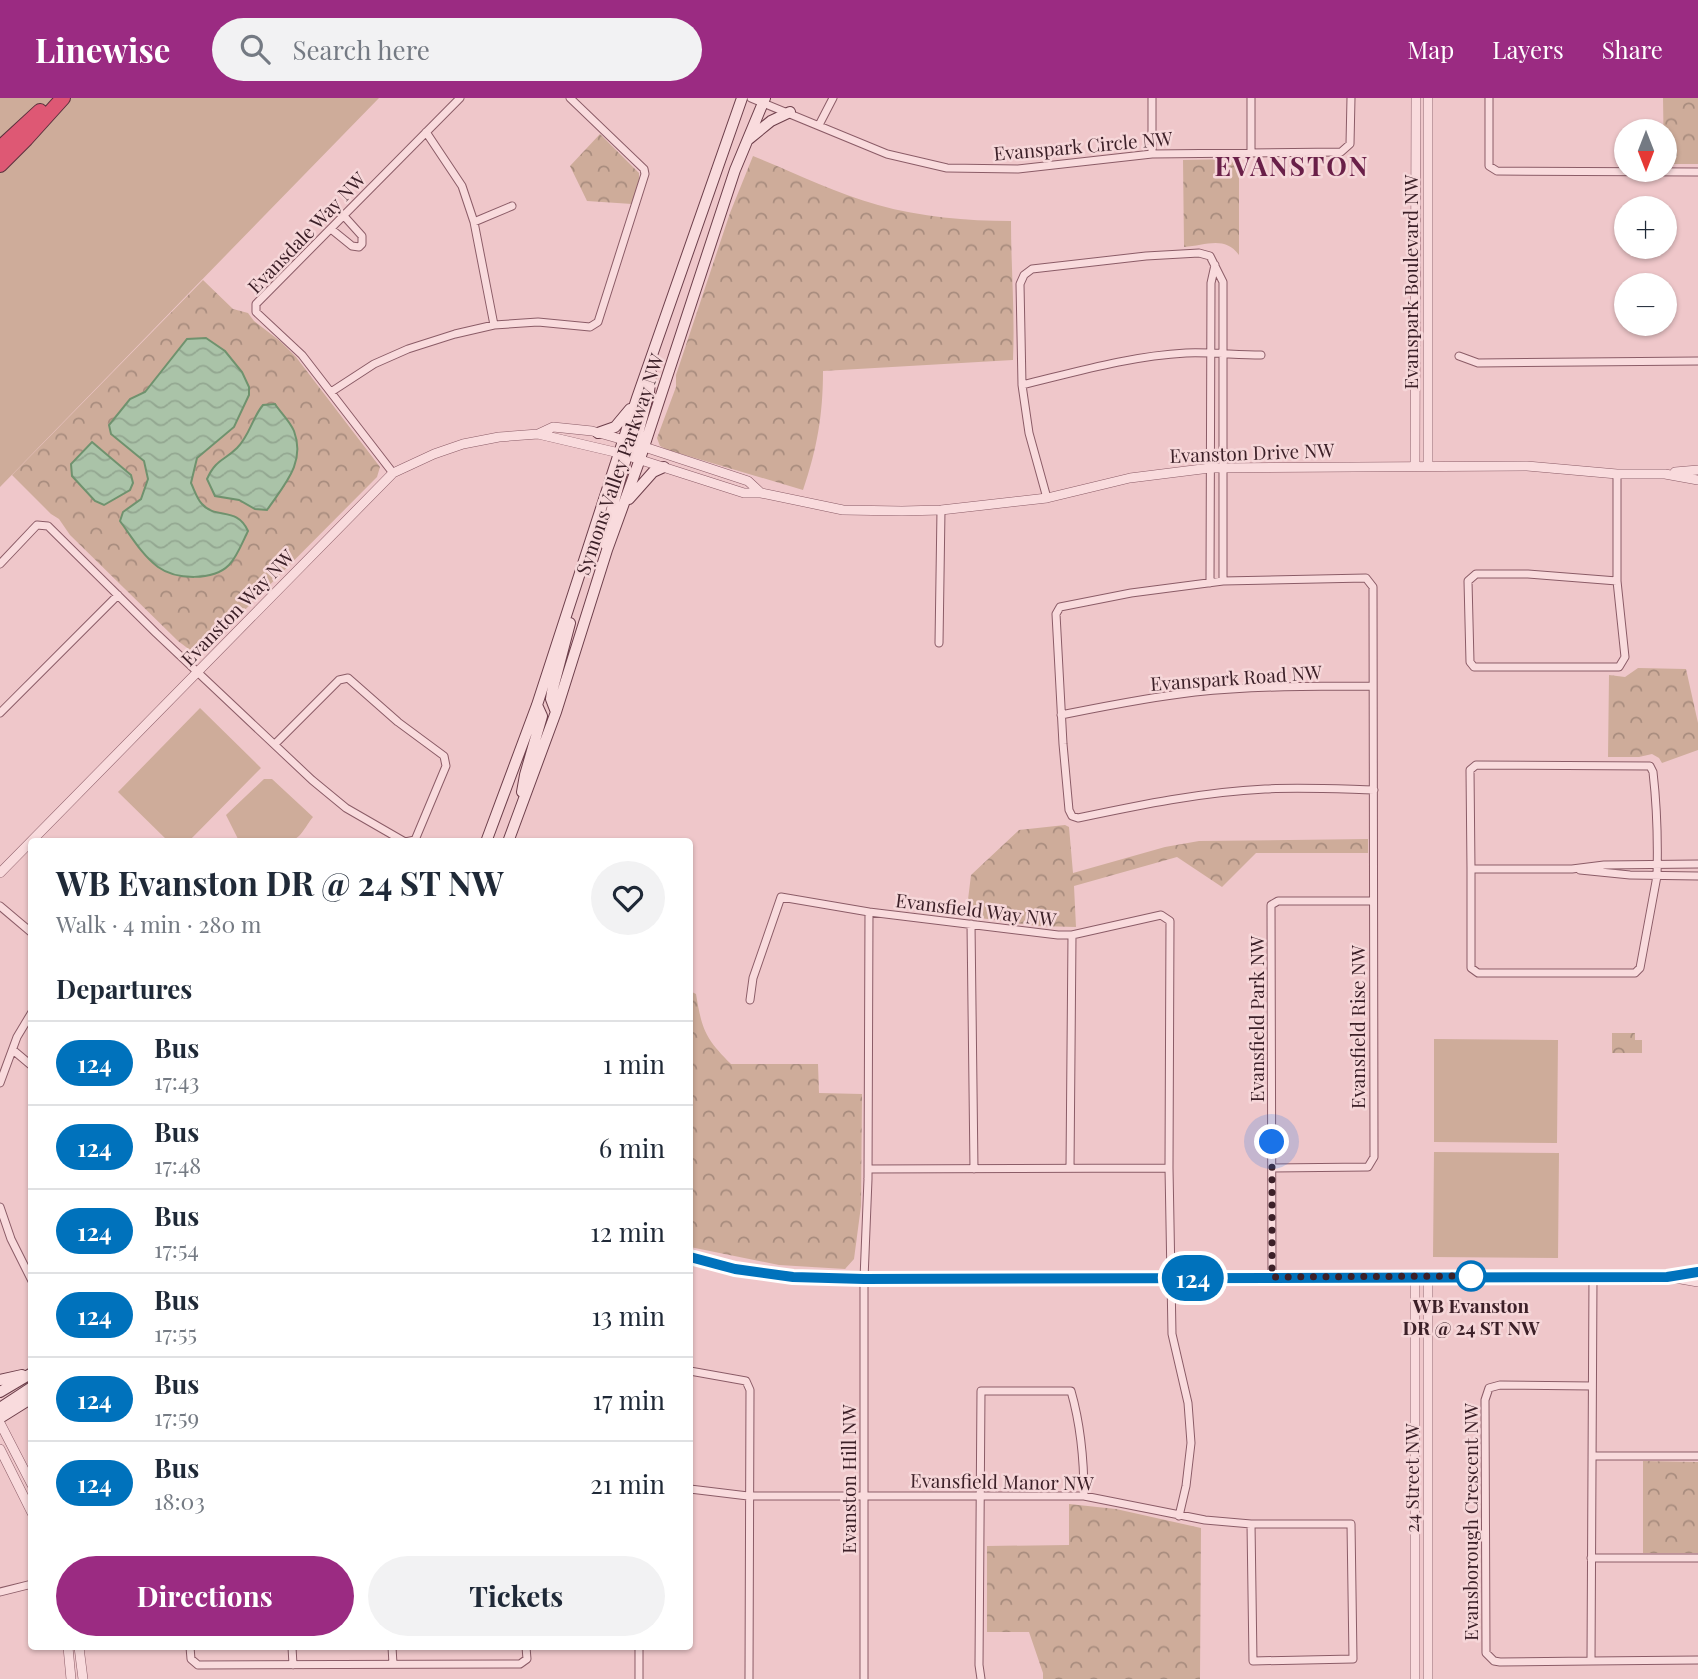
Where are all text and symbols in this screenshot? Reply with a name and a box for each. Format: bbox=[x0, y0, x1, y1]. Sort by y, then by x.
search box bbox=[212, 18, 702, 81]
text: Linewise bbox=[35, 27, 170, 71]
icon: search bbox=[236, 30, 274, 68]
text: Search here bbox=[292, 32, 430, 67]
text: Map bbox=[1408, 33, 1454, 65]
text: Layers bbox=[1492, 33, 1564, 65]
text: Share bbox=[1602, 33, 1663, 65]
north arrow bbox=[1614, 119, 1676, 182]
map controls bbox=[1614, 119, 1677, 336]
street label: Evanspark Circle NW bbox=[992, 124, 1174, 166]
district label: EVANSTON bbox=[1214, 148, 1370, 183]
street label: Evansdale Way NW bbox=[241, 165, 371, 298]
street label: Evanspark Boulevard NW bbox=[1397, 174, 1423, 389]
button: + bbox=[1614, 196, 1677, 259]
button: − bbox=[1614, 273, 1677, 336]
street label: Symons Valley Parkway NW bbox=[569, 349, 669, 578]
street label: Evanston Drive NW bbox=[1169, 436, 1336, 468]
street label: Evanston Way NW bbox=[175, 542, 300, 671]
street label: Evanspark Road NW bbox=[1149, 658, 1324, 696]
text: WB Evanston DR @ 24 ST NW bbox=[56, 860, 504, 904]
button: heart bbox=[591, 861, 665, 935]
street label: Evansfield Way NW bbox=[894, 886, 1059, 932]
text: Walk · 4 min · 280 m bbox=[56, 908, 262, 939]
street label: Evansfield Park NW bbox=[1243, 935, 1269, 1102]
street label: Evansfield Rise NW bbox=[1344, 944, 1370, 1109]
text: Departures bbox=[56, 971, 192, 1006]
text: Bus bbox=[154, 1030, 199, 1065]
text: 1 min bbox=[603, 1046, 665, 1081]
text: 124 bbox=[77, 1047, 112, 1079]
text: 17:43 bbox=[154, 1065, 199, 1096]
text: Bus bbox=[154, 1114, 199, 1149]
your location bbox=[1254, 1124, 1289, 1159]
text: 6 min bbox=[599, 1130, 665, 1165]
text: 124 bbox=[77, 1131, 112, 1163]
text: 17:48 bbox=[154, 1149, 201, 1180]
text: Bus bbox=[154, 1198, 199, 1233]
text: 12 min bbox=[590, 1214, 665, 1249]
text: 124 bbox=[77, 1215, 112, 1247]
text: 17:54 bbox=[154, 1233, 199, 1264]
line badge: 124 bbox=[1153, 1255, 1233, 1301]
marker: WB Evanston DR @ 24 ST NW bbox=[1456, 1261, 1486, 1291]
text: 124 bbox=[1176, 1262, 1210, 1294]
text: Bus bbox=[154, 1282, 199, 1317]
place label: WB Evanston DR @ 24 ST NW bbox=[1402, 1292, 1540, 1340]
text: 13 min bbox=[591, 1298, 665, 1333]
text: 124 bbox=[77, 1299, 112, 1331]
text: 17:55 bbox=[154, 1317, 197, 1348]
text: Bus bbox=[154, 1366, 199, 1401]
text: 17 min bbox=[592, 1382, 665, 1417]
text: 124 bbox=[77, 1383, 112, 1415]
text: 17:59 bbox=[154, 1401, 199, 1432]
street label: Evansborough Crescent NW bbox=[1457, 1402, 1483, 1641]
street label: Evanston Hill NW bbox=[835, 1403, 861, 1554]
street label: 24 Street NW bbox=[1398, 1423, 1424, 1533]
text: Bus bbox=[154, 1450, 199, 1485]
text: 21 min bbox=[590, 1466, 665, 1501]
street label: Evansfield Manor NW bbox=[910, 1466, 1095, 1496]
text: 124 bbox=[77, 1467, 112, 1499]
text: 18:03 bbox=[154, 1485, 205, 1516]
button: Directions bbox=[56, 1556, 354, 1636]
button: Tickets bbox=[368, 1556, 665, 1636]

